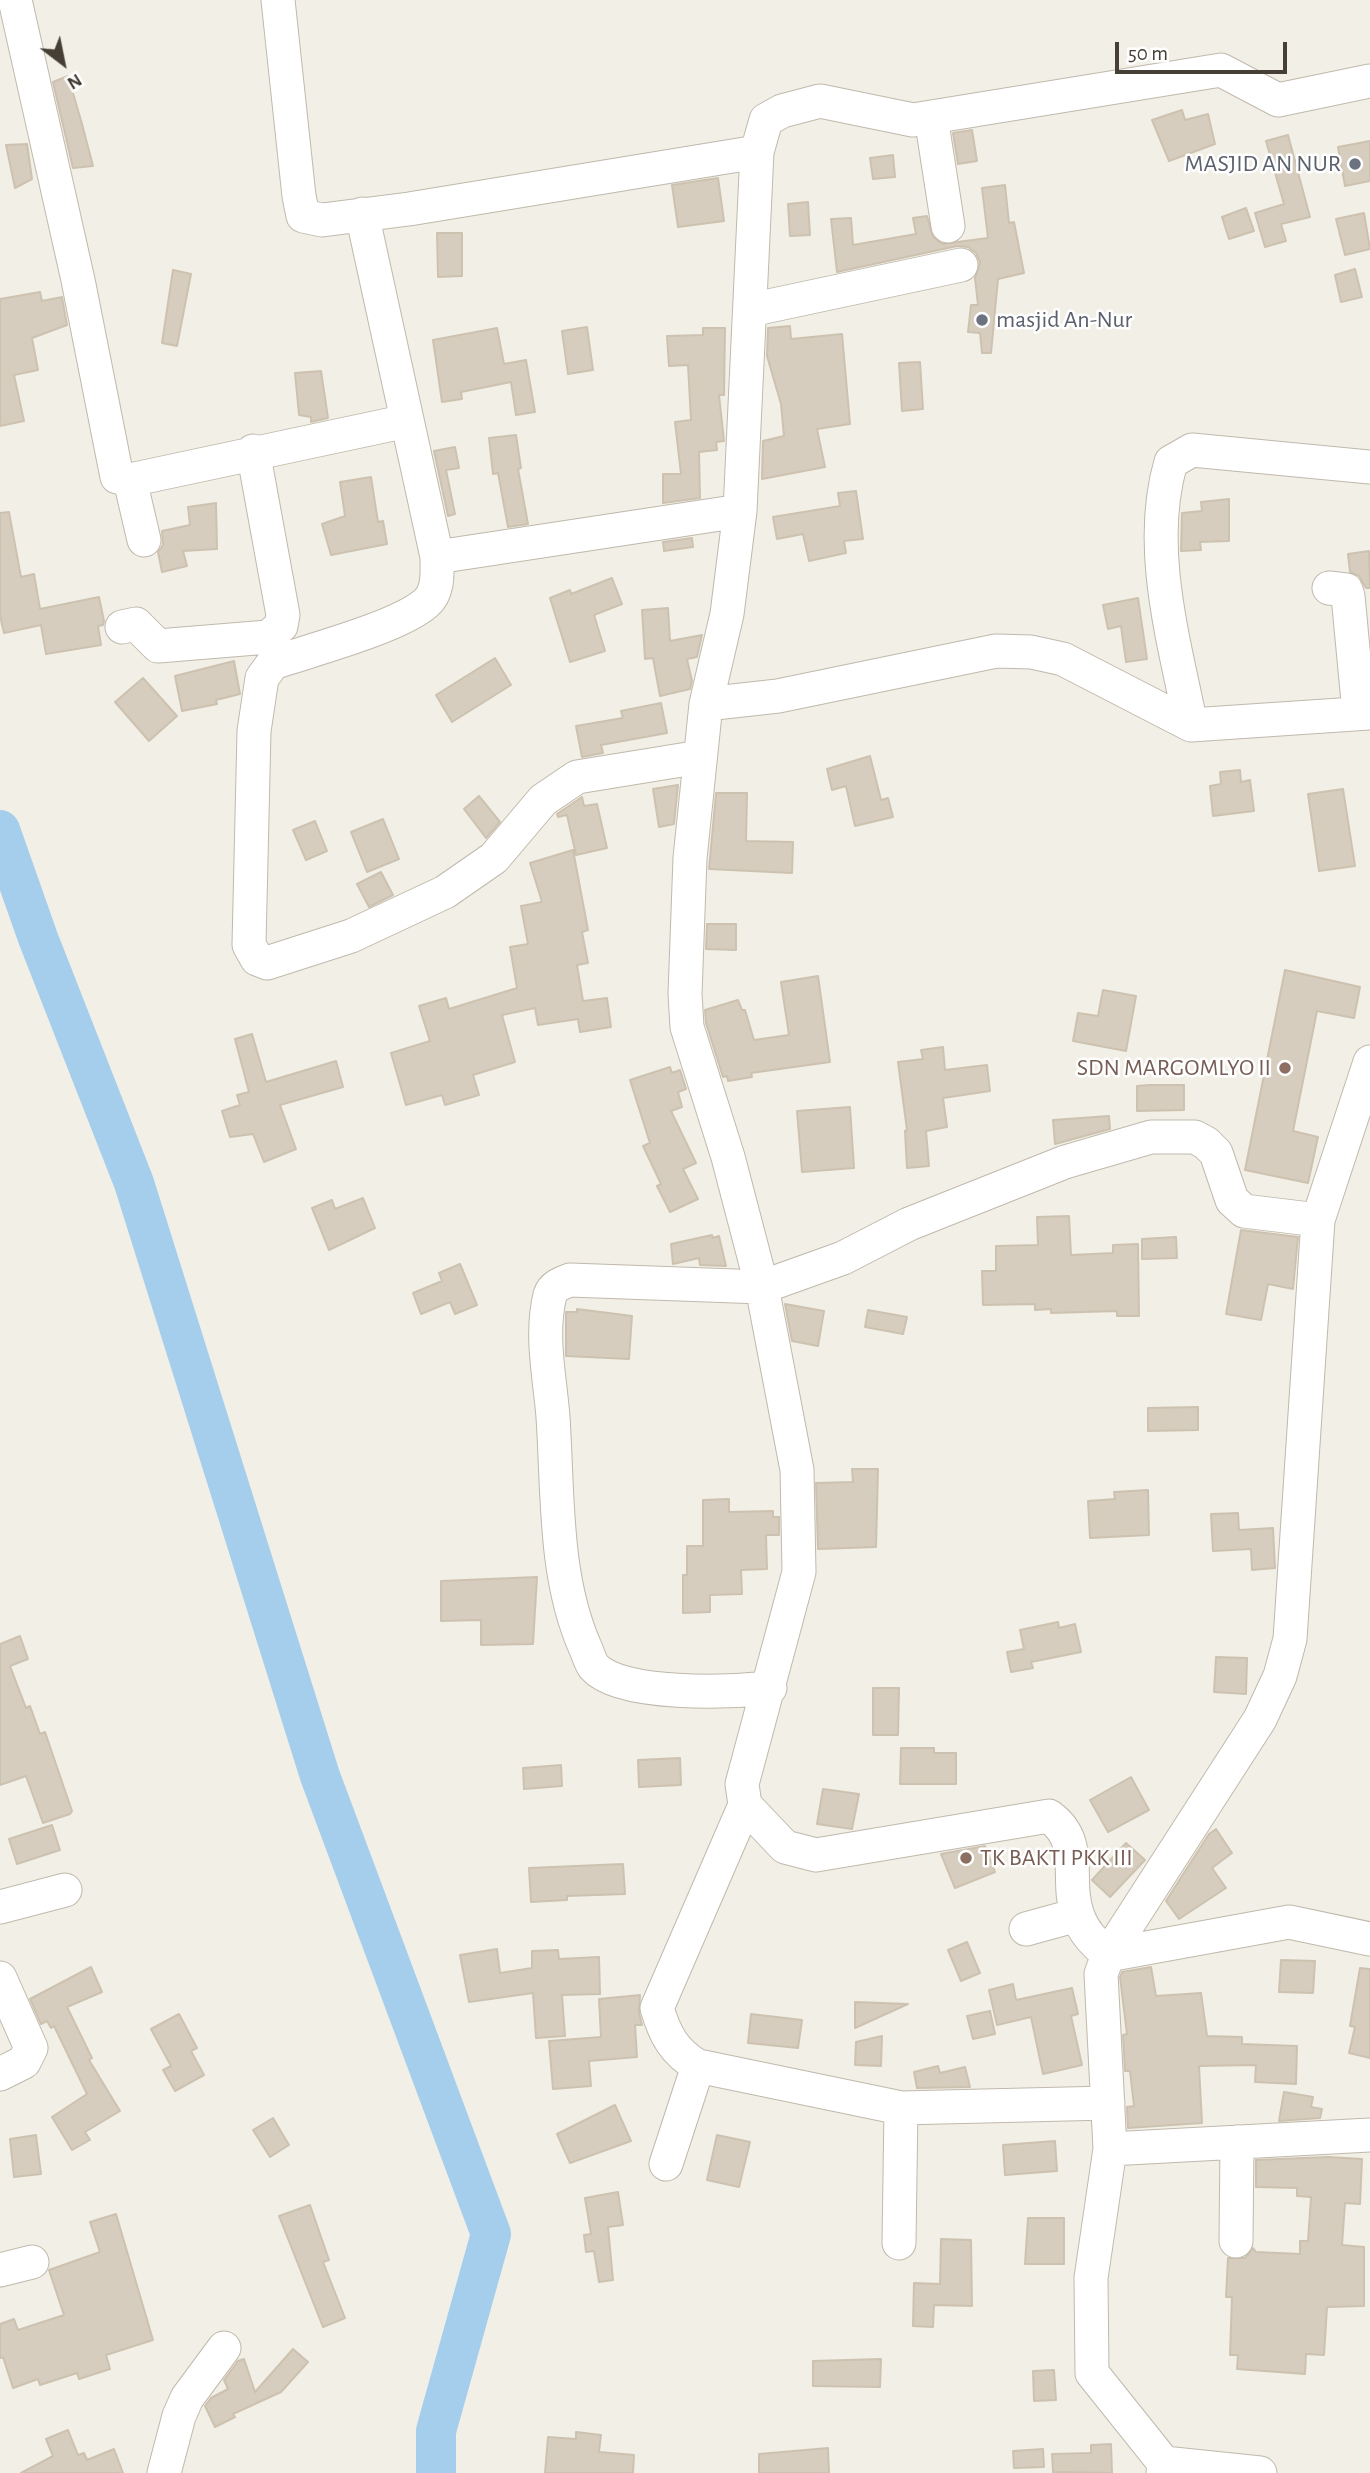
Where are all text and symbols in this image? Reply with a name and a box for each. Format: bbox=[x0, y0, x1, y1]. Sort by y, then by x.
north arrow bbox=[28, 28, 98, 98]
scale bar bbox=[1118, 28, 1290, 72]
text: 50 m bbox=[1128, 43, 1168, 64]
text: N bbox=[64, 70, 85, 93]
place label: MASJID AN NUR bbox=[1185, 150, 1341, 178]
marker: MASJID AN NUR bbox=[1347, 156, 1363, 172]
place label: masjid An-Nur bbox=[996, 306, 1132, 334]
marker: masjid An-Nur bbox=[974, 312, 990, 328]
place label: SDN MARGOMLYO II bbox=[1077, 1054, 1271, 1082]
marker: SDN MARGOMLYO II bbox=[1277, 1060, 1293, 1076]
place label: TK BAKTI PKK III bbox=[980, 1844, 1133, 1872]
marker: TK BAKTI PKK III bbox=[958, 1850, 974, 1866]

